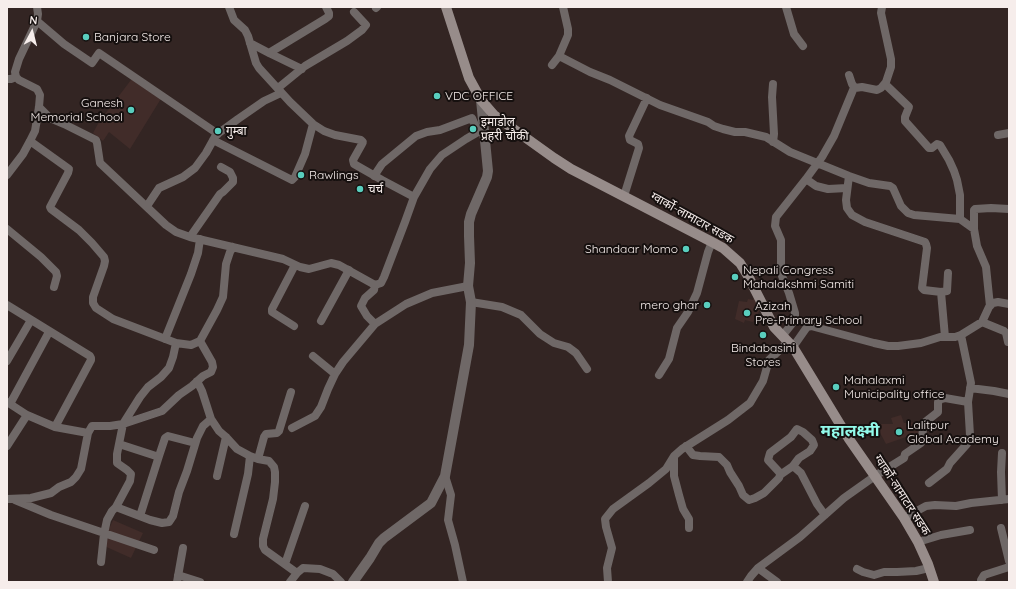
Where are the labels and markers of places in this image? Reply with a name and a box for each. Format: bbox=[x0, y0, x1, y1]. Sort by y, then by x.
place label: Banjara Store bbox=[94, 30, 171, 44]
marker: Banjara Store bbox=[81, 32, 91, 42]
place label: VDC OFFICE bbox=[445, 89, 513, 103]
marker: VDC OFFICE bbox=[432, 91, 442, 101]
place label: Ganesh Memorial School bbox=[31, 96, 123, 124]
marker: Ganesh Memorial School bbox=[126, 105, 136, 115]
place label: इमाडोल प्रहरी चौकी bbox=[481, 115, 529, 143]
place label: गुम्बा bbox=[226, 124, 247, 138]
marker: इमाडोल प्रहरी चौकी bbox=[468, 124, 478, 134]
marker: गुम्बा bbox=[213, 126, 223, 136]
place label: Rawlings bbox=[309, 168, 359, 182]
marker: Rawlings bbox=[296, 170, 306, 180]
place label: चर्च bbox=[368, 182, 383, 196]
marker: चर्च bbox=[355, 184, 365, 194]
place label: Shandaar Momo bbox=[585, 242, 678, 256]
marker: Shandaar Momo bbox=[681, 244, 691, 254]
place label: Nepali Congress Mahalakshmi Samiti bbox=[743, 263, 854, 291]
marker: Nepali Congress Mahalakshmi Samiti bbox=[730, 272, 740, 282]
place label: mero ghar bbox=[640, 298, 699, 312]
place label: Azizah Pre-Primary School bbox=[755, 299, 862, 327]
marker: mero ghar bbox=[702, 300, 712, 310]
marker: Azizah Pre-Primary School bbox=[742, 308, 752, 318]
marker: Bindabasini Stores bbox=[758, 330, 768, 340]
place label: Bindabasini Stores bbox=[731, 341, 795, 369]
place label: Mahalaxmi Municipality office bbox=[844, 373, 945, 401]
marker: Mahalaxmi Municipality office bbox=[831, 382, 841, 392]
place label: Lalitpur Global Academy bbox=[907, 418, 999, 446]
marker: Lalitpur Global Academy bbox=[894, 427, 904, 437]

